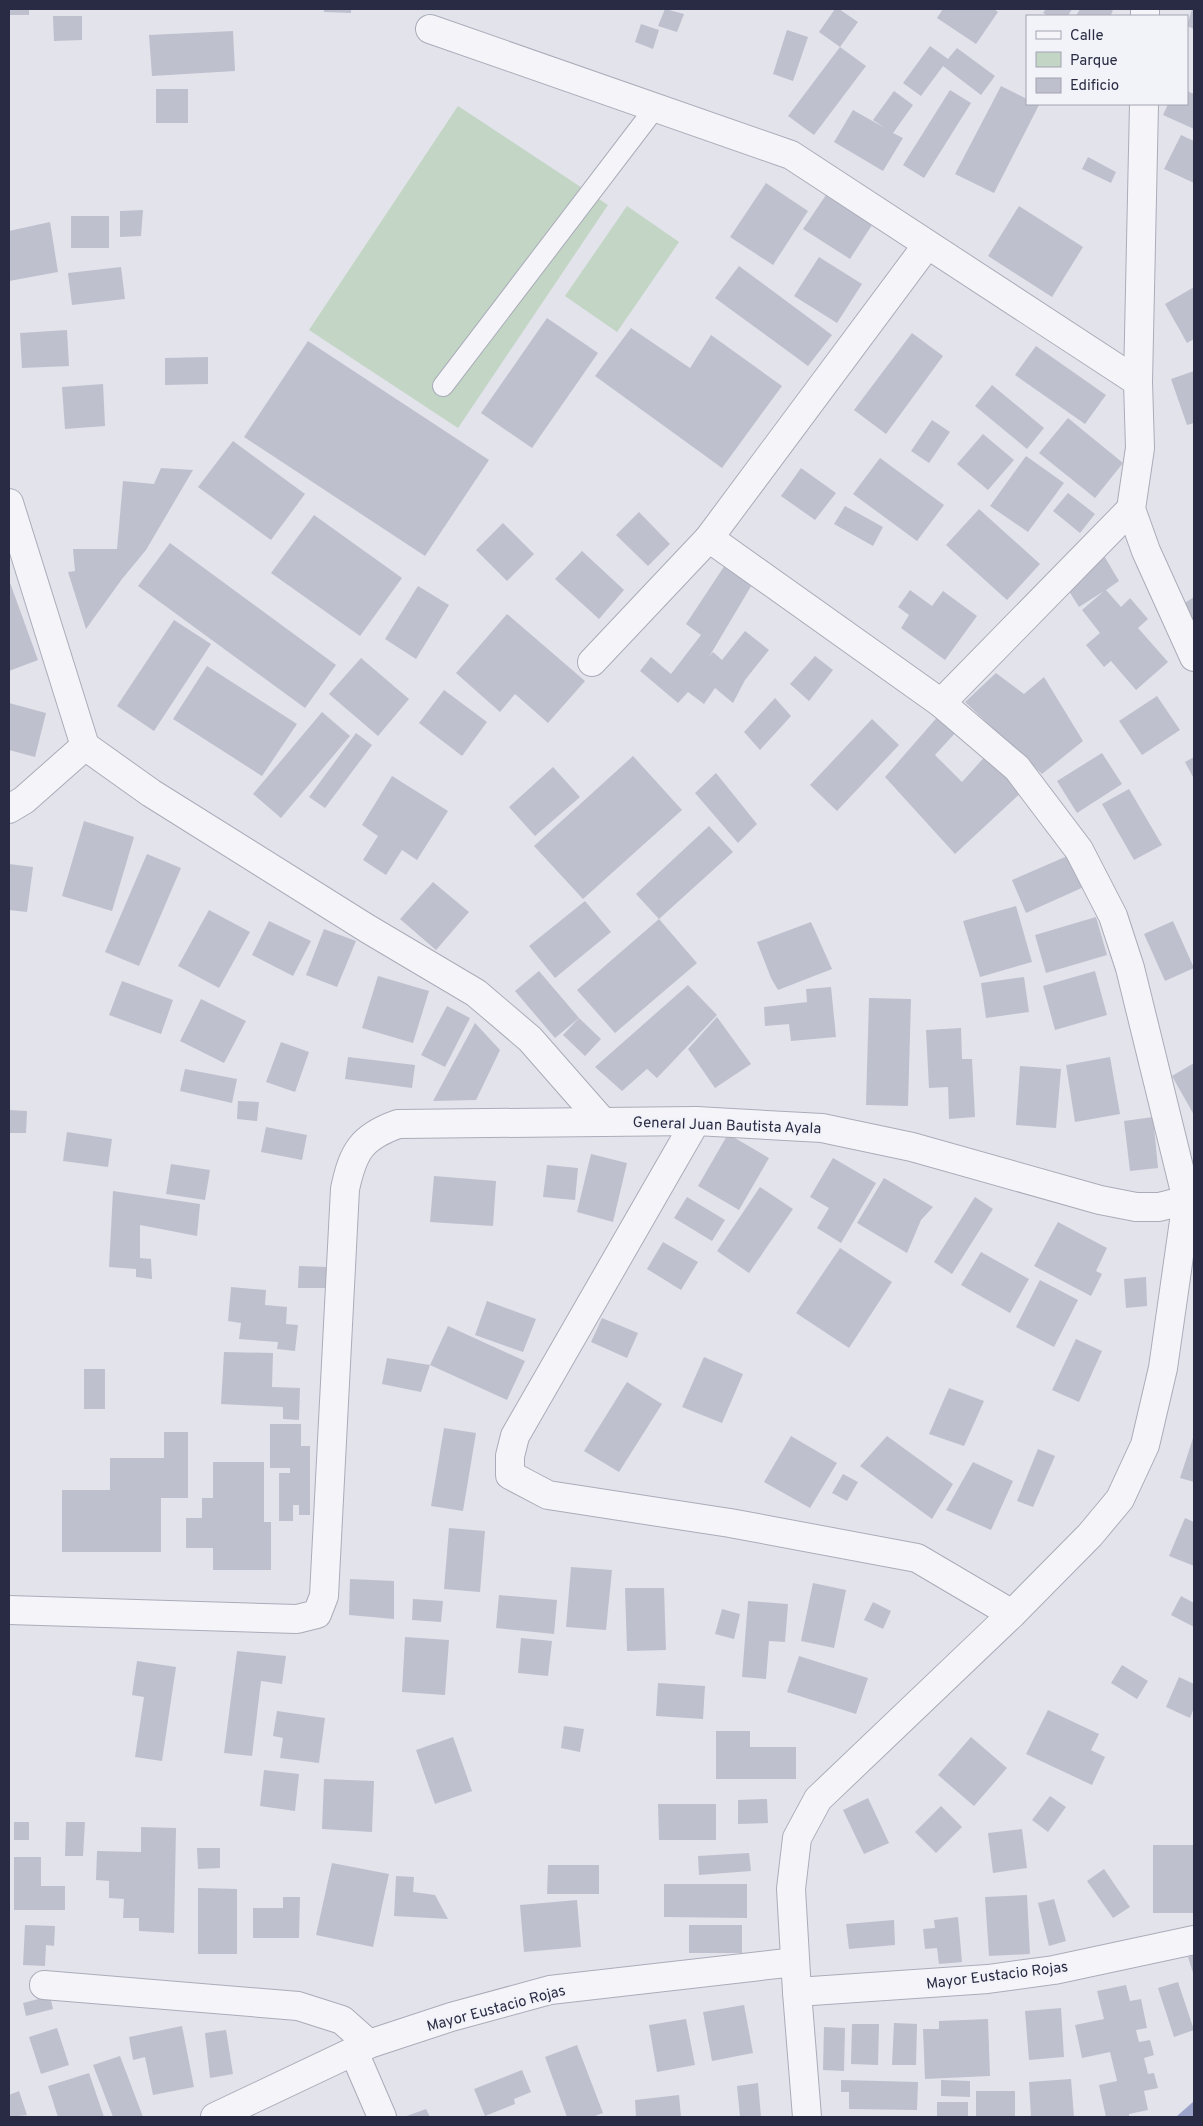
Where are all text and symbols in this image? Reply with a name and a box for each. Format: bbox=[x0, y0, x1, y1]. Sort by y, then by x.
legend bbox=[1026, 15, 1188, 105]
text: Calle bbox=[1070, 27, 1104, 46]
text: Parque bbox=[1070, 52, 1118, 71]
text: Edificio bbox=[1070, 77, 1119, 96]
street label: General Juan Bautista Ayala bbox=[632, 1114, 822, 1139]
street label: Mayor Eustacio Rojas bbox=[925, 1958, 1069, 1995]
street label: Mayor Eustacio Rojas bbox=[425, 1982, 568, 2037]

